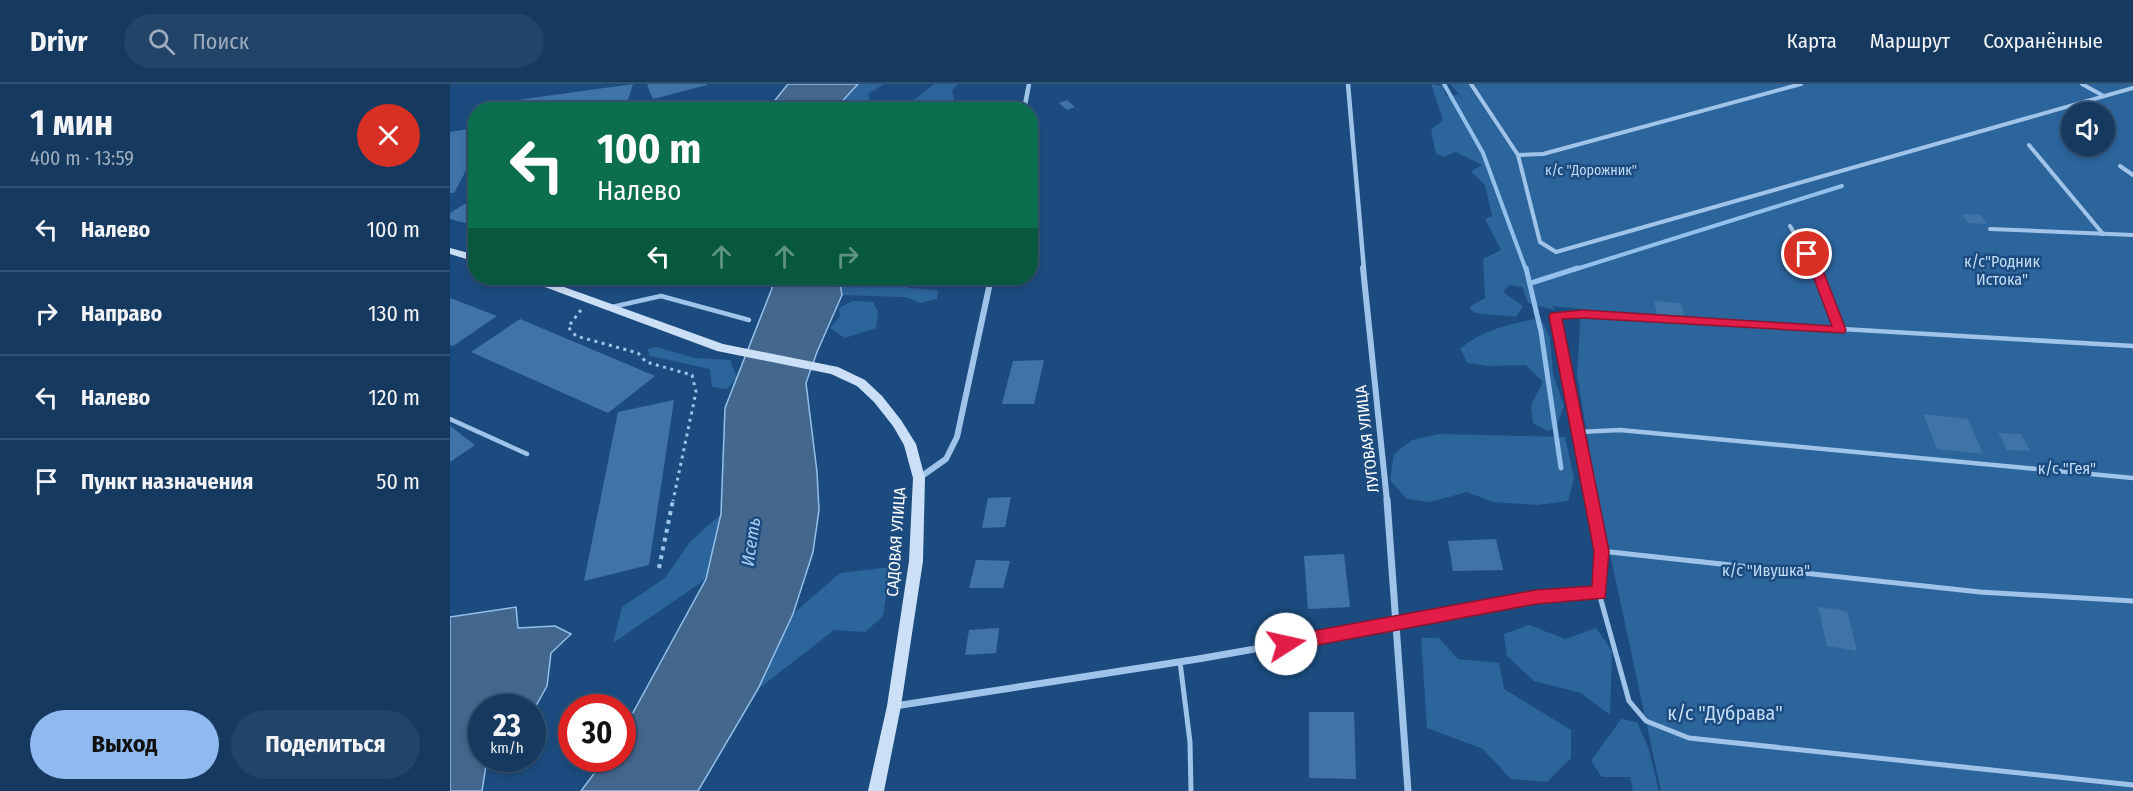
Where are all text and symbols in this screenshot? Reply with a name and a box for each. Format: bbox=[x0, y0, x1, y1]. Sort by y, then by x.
search box bbox=[124, 14, 544, 68]
text: Drivr bbox=[30, 25, 88, 58]
icon: search bbox=[145, 25, 178, 58]
text: Поиск bbox=[193, 28, 249, 55]
text: Карта bbox=[1787, 28, 1837, 54]
text: Маршрут bbox=[1870, 28, 1950, 54]
text: Сохранённые bbox=[1983, 28, 2103, 54]
text: 1 мин bbox=[30, 101, 113, 145]
map controls bbox=[2061, 102, 2115, 156]
button: sound bbox=[2061, 102, 2115, 156]
button: close bbox=[357, 104, 420, 167]
text: 100 m bbox=[597, 124, 701, 174]
icon: left bbox=[498, 126, 576, 204]
text: 400 m · 13:59 bbox=[30, 146, 134, 170]
park label: к/с "Дорожник" bbox=[1545, 162, 1637, 179]
text: Налево bbox=[597, 175, 681, 207]
icon: left bbox=[30, 213, 63, 246]
text: Налево bbox=[81, 216, 150, 243]
text: 100 m bbox=[366, 216, 420, 243]
pin bbox=[1781, 228, 1832, 279]
icon: arrive bbox=[1790, 237, 1823, 270]
icon: left bbox=[642, 240, 675, 273]
icon: ahead bbox=[705, 240, 738, 273]
icon: ahead bbox=[768, 240, 801, 273]
icon: right bbox=[831, 240, 864, 273]
park label: к/с"Родник Истока" bbox=[1964, 252, 2040, 289]
icon: right bbox=[30, 297, 63, 330]
text: Направо bbox=[81, 300, 162, 327]
text: 130 m bbox=[368, 300, 420, 327]
icon: left bbox=[30, 381, 63, 414]
text: Налево bbox=[81, 384, 150, 411]
text: 120 m bbox=[368, 384, 420, 411]
street label: ЛУГОВАЯ УЛИЦА bbox=[1351, 384, 1383, 494]
park label: к/с "Гея" bbox=[2038, 459, 2096, 478]
icon: arrive bbox=[30, 465, 63, 498]
text: Пункт назначения bbox=[81, 468, 253, 495]
text: 50 m bbox=[376, 468, 420, 495]
street label: САДОВАЯ УЛИЦА bbox=[883, 486, 909, 597]
water label: Исеть bbox=[737, 516, 765, 568]
park label: к/с "Ивушка" bbox=[1722, 561, 1810, 580]
position arrow bbox=[1254, 612, 1318, 676]
speed limit sign: 30 bbox=[558, 694, 636, 772]
park label: к/с "Дубрава" bbox=[1667, 701, 1783, 725]
text: 23 bbox=[493, 708, 521, 744]
button: Выход bbox=[30, 710, 219, 779]
button: Поделиться bbox=[231, 710, 420, 779]
text: km/h bbox=[490, 739, 524, 757]

